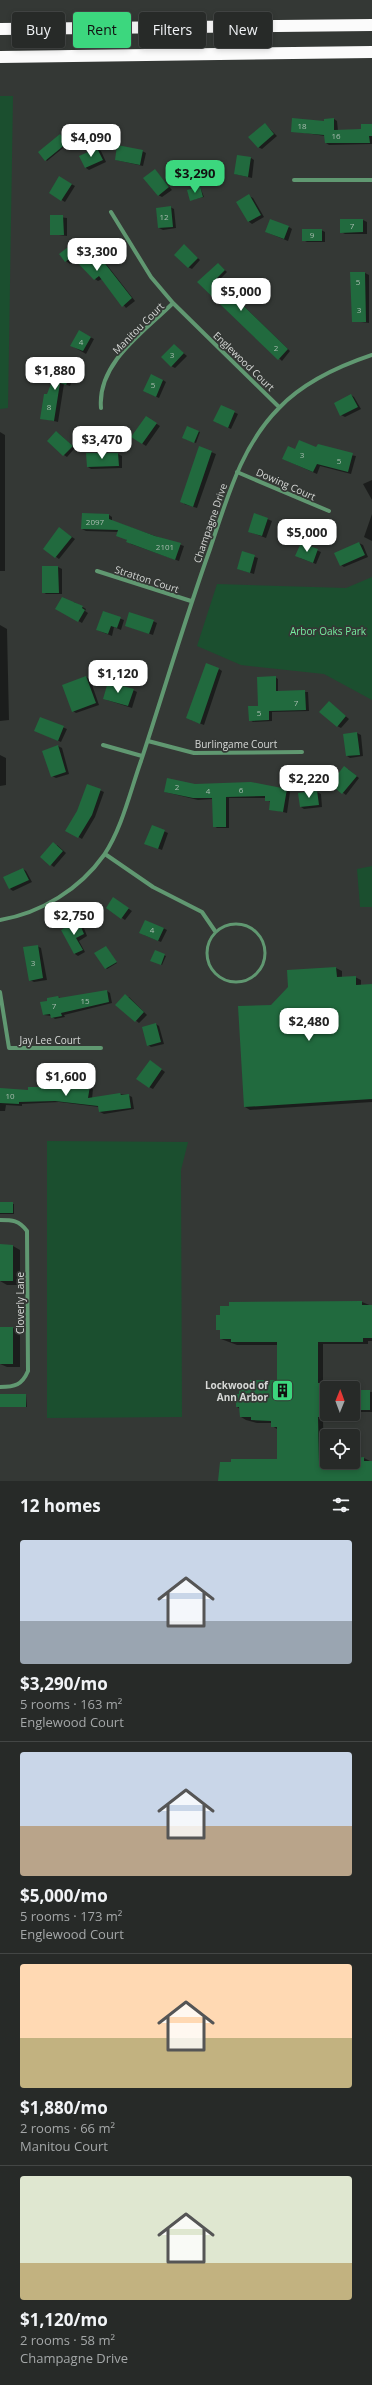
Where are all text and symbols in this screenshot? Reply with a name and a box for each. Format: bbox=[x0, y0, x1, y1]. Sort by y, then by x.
chip: Buy bbox=[12, 12, 65, 48]
chip: Rent bbox=[73, 12, 131, 48]
chip: Filters bbox=[139, 12, 206, 48]
chip: New bbox=[214, 12, 272, 48]
house number: 18 bbox=[297, 120, 307, 131]
pin: $4,090 bbox=[58, 124, 124, 158]
text: $4,090 bbox=[71, 128, 111, 146]
house number: 16 bbox=[331, 130, 341, 141]
pin: $3,290 bbox=[162, 160, 228, 194]
text: $3,290 bbox=[175, 164, 215, 182]
house number: 12 bbox=[159, 211, 169, 222]
house number: 7 bbox=[350, 220, 355, 231]
house number: 9 bbox=[310, 229, 315, 240]
pin: $3,300 bbox=[64, 238, 130, 272]
text: $3,300 bbox=[77, 242, 117, 260]
house number: 5 bbox=[356, 276, 361, 287]
pin: $5,000 bbox=[208, 278, 274, 312]
text: $5,000 bbox=[221, 282, 261, 300]
street label: Manitou Court bbox=[109, 299, 167, 357]
house number: 3 bbox=[357, 304, 362, 315]
street label: Englewood Court bbox=[210, 328, 278, 394]
house number: 4 bbox=[79, 336, 84, 347]
house number: 2 bbox=[274, 342, 279, 353]
house number: 3 bbox=[170, 349, 175, 360]
pin: $1,880 bbox=[22, 357, 88, 391]
text: $1,880 bbox=[35, 361, 75, 379]
house number: 5 bbox=[151, 379, 156, 390]
house number: 8 bbox=[47, 401, 52, 412]
pin: $3,470 bbox=[69, 426, 135, 460]
text: $3,470 bbox=[82, 430, 122, 448]
house number: 3 bbox=[300, 449, 305, 460]
house number: 5 bbox=[337, 455, 342, 466]
street label: Dowing Court bbox=[254, 465, 318, 504]
street label: Champagne Drive bbox=[190, 481, 230, 565]
house number: 2097 bbox=[86, 516, 105, 527]
pin: $5,000 bbox=[274, 519, 340, 553]
text: $5,000 bbox=[287, 523, 327, 541]
house number: 2101 bbox=[156, 541, 174, 552]
street label: Stratton Court bbox=[113, 562, 181, 596]
park label: Arbor Oaks Park bbox=[290, 624, 367, 638]
pin: $1,120 bbox=[85, 660, 151, 694]
text: $1,120 bbox=[98, 664, 138, 682]
house number: 7 bbox=[294, 697, 299, 708]
house number: 5 bbox=[257, 707, 262, 718]
street label: Burlingame Court bbox=[195, 737, 278, 751]
pin: $2,220 bbox=[276, 765, 342, 799]
text: $2,220 bbox=[289, 769, 329, 787]
house number: 2 bbox=[175, 781, 180, 792]
house number: 6 bbox=[239, 784, 244, 795]
house number: 4 bbox=[206, 785, 211, 796]
pin: $2,750 bbox=[41, 902, 107, 936]
text: $2,750 bbox=[54, 906, 94, 924]
house number: 4 bbox=[150, 924, 155, 935]
house number: 3 bbox=[31, 957, 36, 968]
house number: 15 bbox=[80, 995, 90, 1006]
house number: 7 bbox=[52, 1000, 57, 1011]
pin: $2,480 bbox=[276, 1008, 342, 1042]
text: $2,480 bbox=[289, 1012, 329, 1030]
street label: Jay Lee Court bbox=[19, 1033, 81, 1047]
pin: $1,600 bbox=[33, 1063, 99, 1097]
text: $1,600 bbox=[46, 1067, 86, 1085]
house number: 10 bbox=[5, 1090, 15, 1101]
street label: Cloverly Lane bbox=[13, 1272, 27, 1334]
place label: Lockwood of Ann Arbor bbox=[205, 1378, 269, 1404]
building icon: Lockwood of Ann Arbor bbox=[270, 1378, 296, 1404]
north arrow bbox=[320, 1381, 360, 1421]
map controls bbox=[320, 1381, 360, 1469]
button: locate bbox=[320, 1429, 360, 1469]
text: 12 homes bbox=[20, 1494, 101, 1517]
icon: filters bbox=[330, 1494, 352, 1516]
icon: home bbox=[150, 1566, 222, 1638]
text: $3,290/mo bbox=[20, 1672, 108, 1695]
text: 5 rooms · 163 m² bbox=[20, 1695, 122, 1713]
text: Englewood Court bbox=[20, 1713, 124, 1731]
icon: home bbox=[150, 1778, 222, 1850]
text: $5,000/mo bbox=[20, 1884, 108, 1907]
text: 5 rooms · 173 m² bbox=[20, 1907, 122, 1925]
text: Englewood Court bbox=[20, 1925, 124, 1943]
icon: home bbox=[150, 1990, 222, 2062]
text: $1,880/mo bbox=[20, 2096, 108, 2119]
text: 2 rooms · 66 m² bbox=[20, 2119, 115, 2137]
text: Manitou Court bbox=[20, 2137, 108, 2155]
icon: home bbox=[150, 2202, 222, 2274]
text: $1,120/mo bbox=[20, 2308, 108, 2331]
text: 2 rooms · 58 m² bbox=[20, 2331, 115, 2349]
text: Champagne Drive bbox=[20, 2349, 128, 2367]

